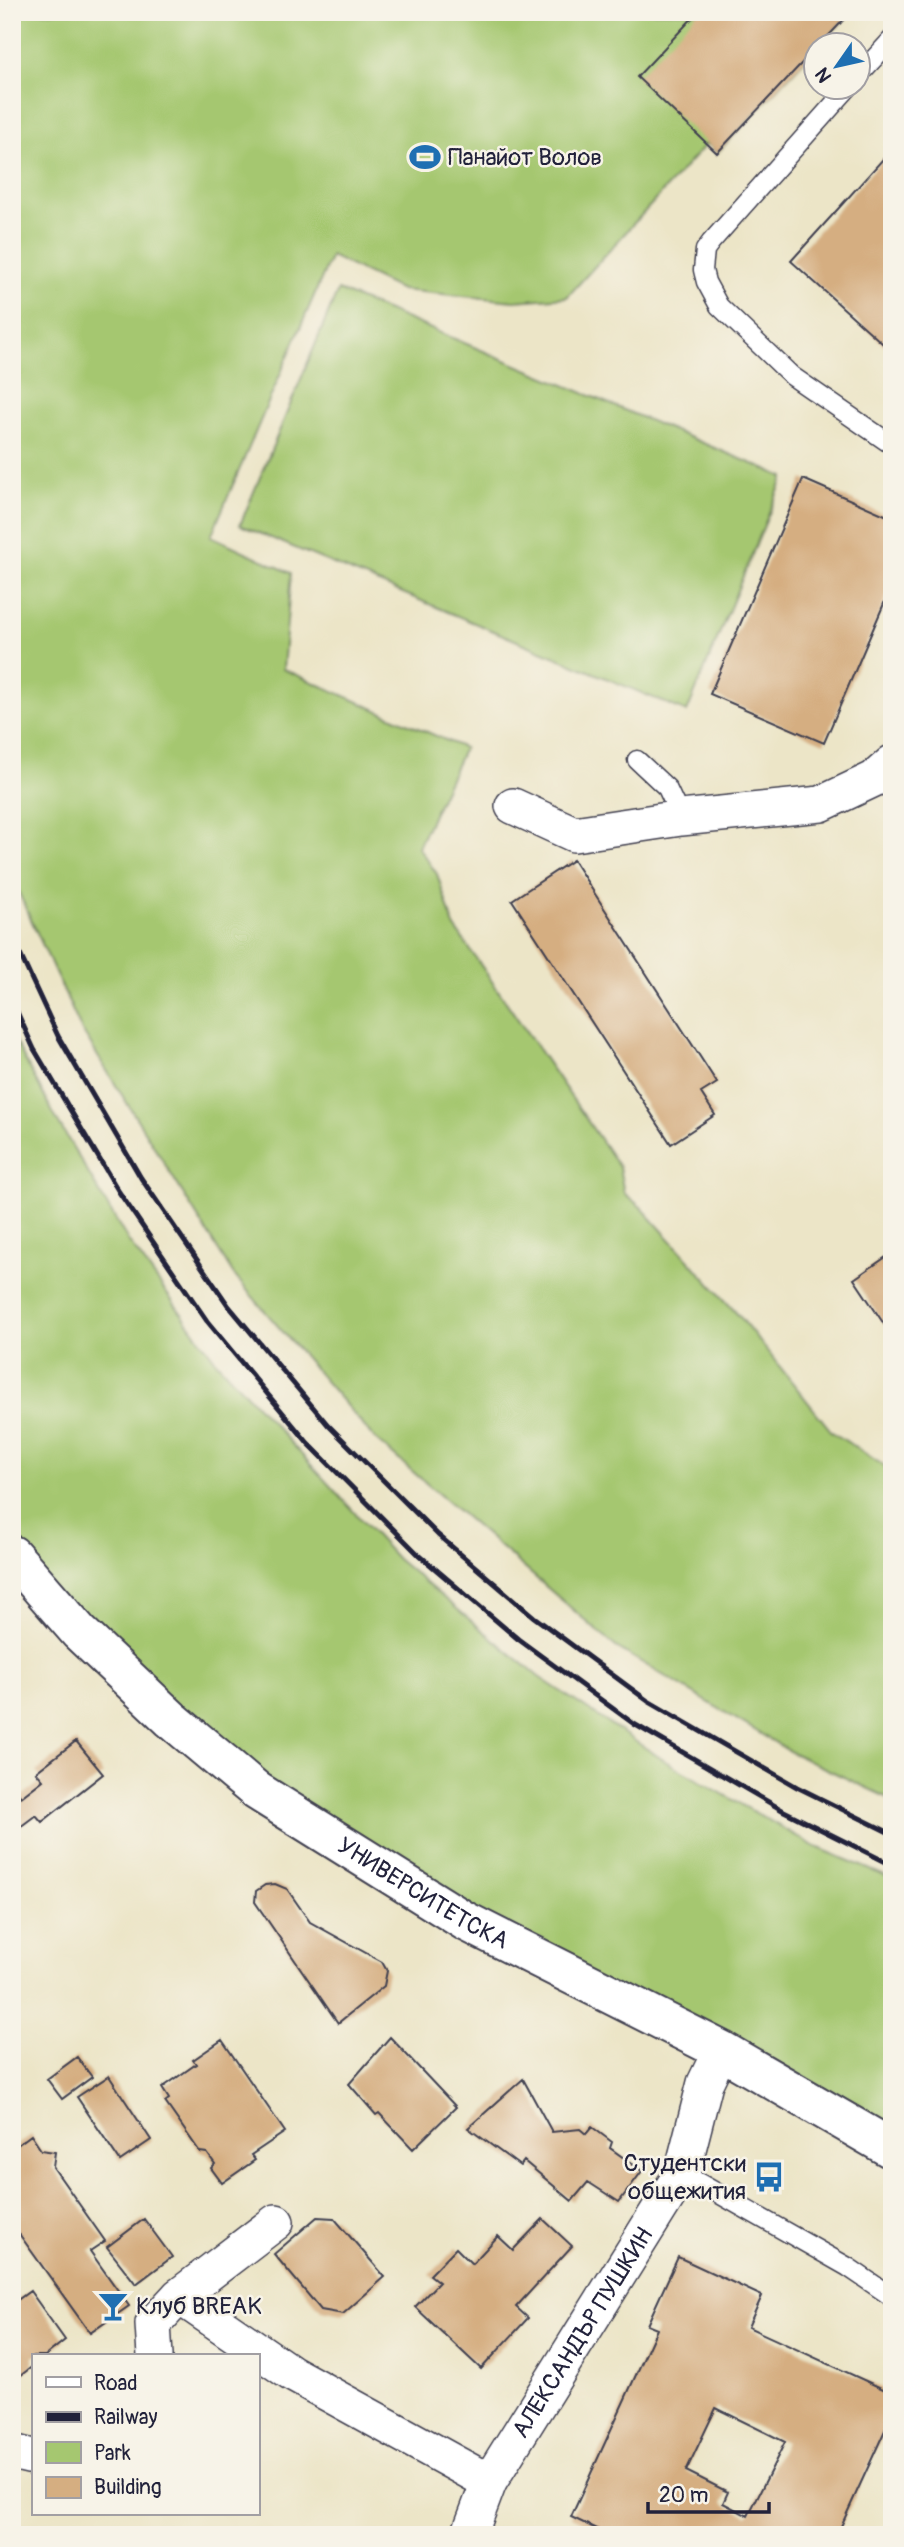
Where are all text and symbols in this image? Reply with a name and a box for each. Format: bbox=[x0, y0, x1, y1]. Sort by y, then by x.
north arrow bbox=[802, 32, 872, 102]
text: N bbox=[810, 63, 837, 87]
sports icon: Панайот Волов bbox=[408, 140, 442, 174]
place label: Панайот Волов bbox=[448, 143, 602, 172]
street label: УНИВЕРСИТЕТСКА bbox=[332, 1831, 514, 1955]
place label: Студентски общежития bbox=[623, 2149, 746, 2206]
bus stop icon: Студентски общежития bbox=[752, 2160, 786, 2194]
street label: АЛЕКСАНДЪР ПУШКИН bbox=[506, 2222, 659, 2443]
bar icon: Клуб BREAK bbox=[96, 2289, 130, 2323]
place label: Клуб BREAK bbox=[136, 2292, 262, 2321]
legend bbox=[32, 2354, 259, 2516]
text: Road bbox=[94, 2370, 138, 2397]
text: Railway bbox=[94, 2404, 158, 2431]
text: Park bbox=[94, 2440, 131, 2467]
scale bar bbox=[648, 2470, 769, 2514]
text: Building bbox=[94, 2474, 161, 2501]
text: 20 m bbox=[659, 2482, 708, 2509]

